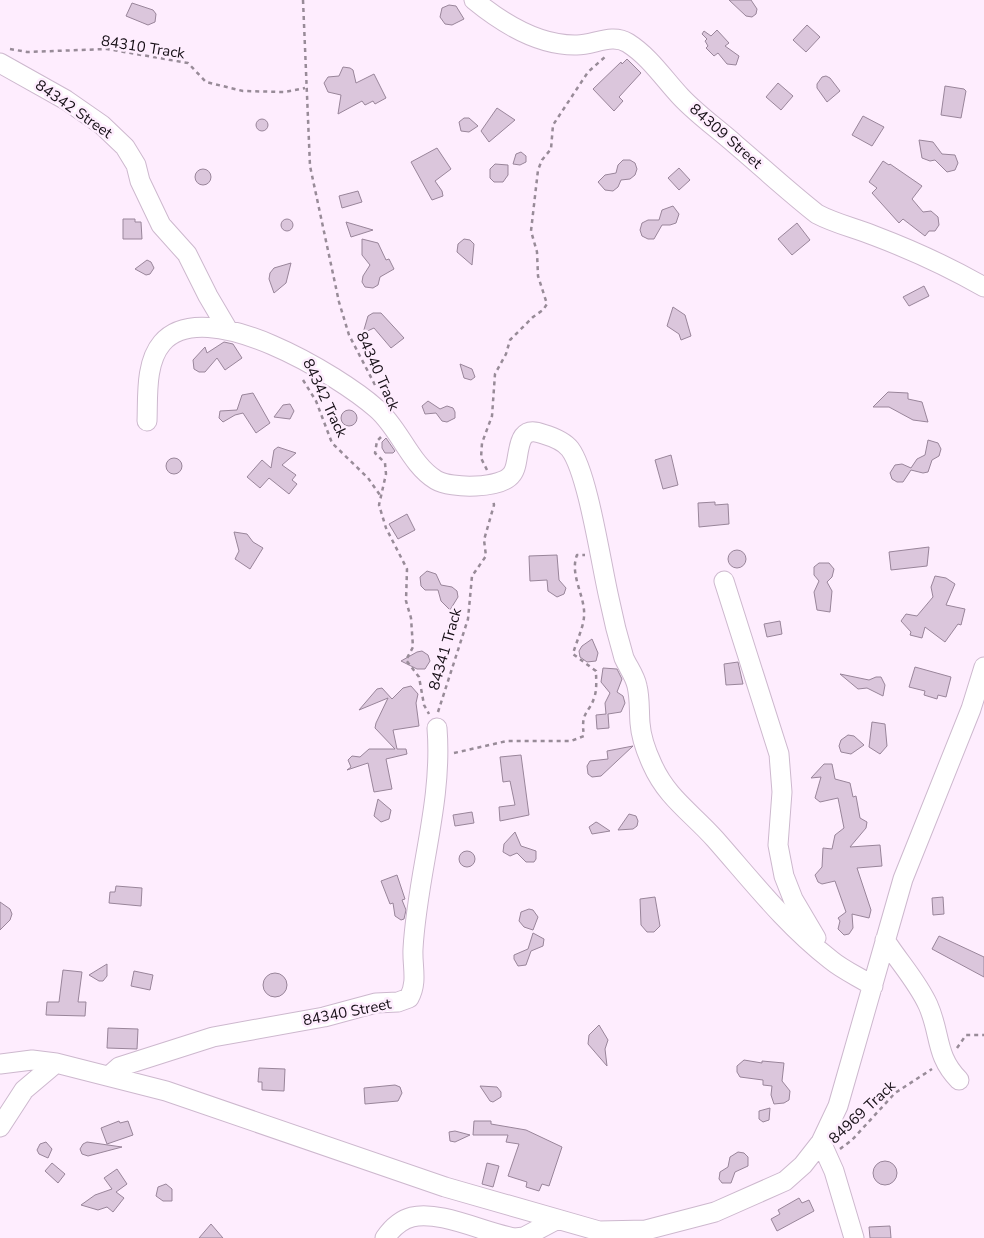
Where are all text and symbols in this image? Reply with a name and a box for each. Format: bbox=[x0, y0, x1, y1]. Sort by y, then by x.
street label: 84310 Track bbox=[100, 31, 187, 64]
street label: 84342 Street bbox=[31, 75, 117, 143]
street label: 84309 Street bbox=[686, 99, 767, 173]
street label: 84340 Track bbox=[352, 328, 405, 414]
street label: 84342 Track bbox=[298, 356, 352, 441]
street label: 84341 Track bbox=[424, 605, 466, 692]
street label: 84340 Street bbox=[301, 993, 394, 1030]
street label: 84969 Track bbox=[824, 1076, 900, 1148]

